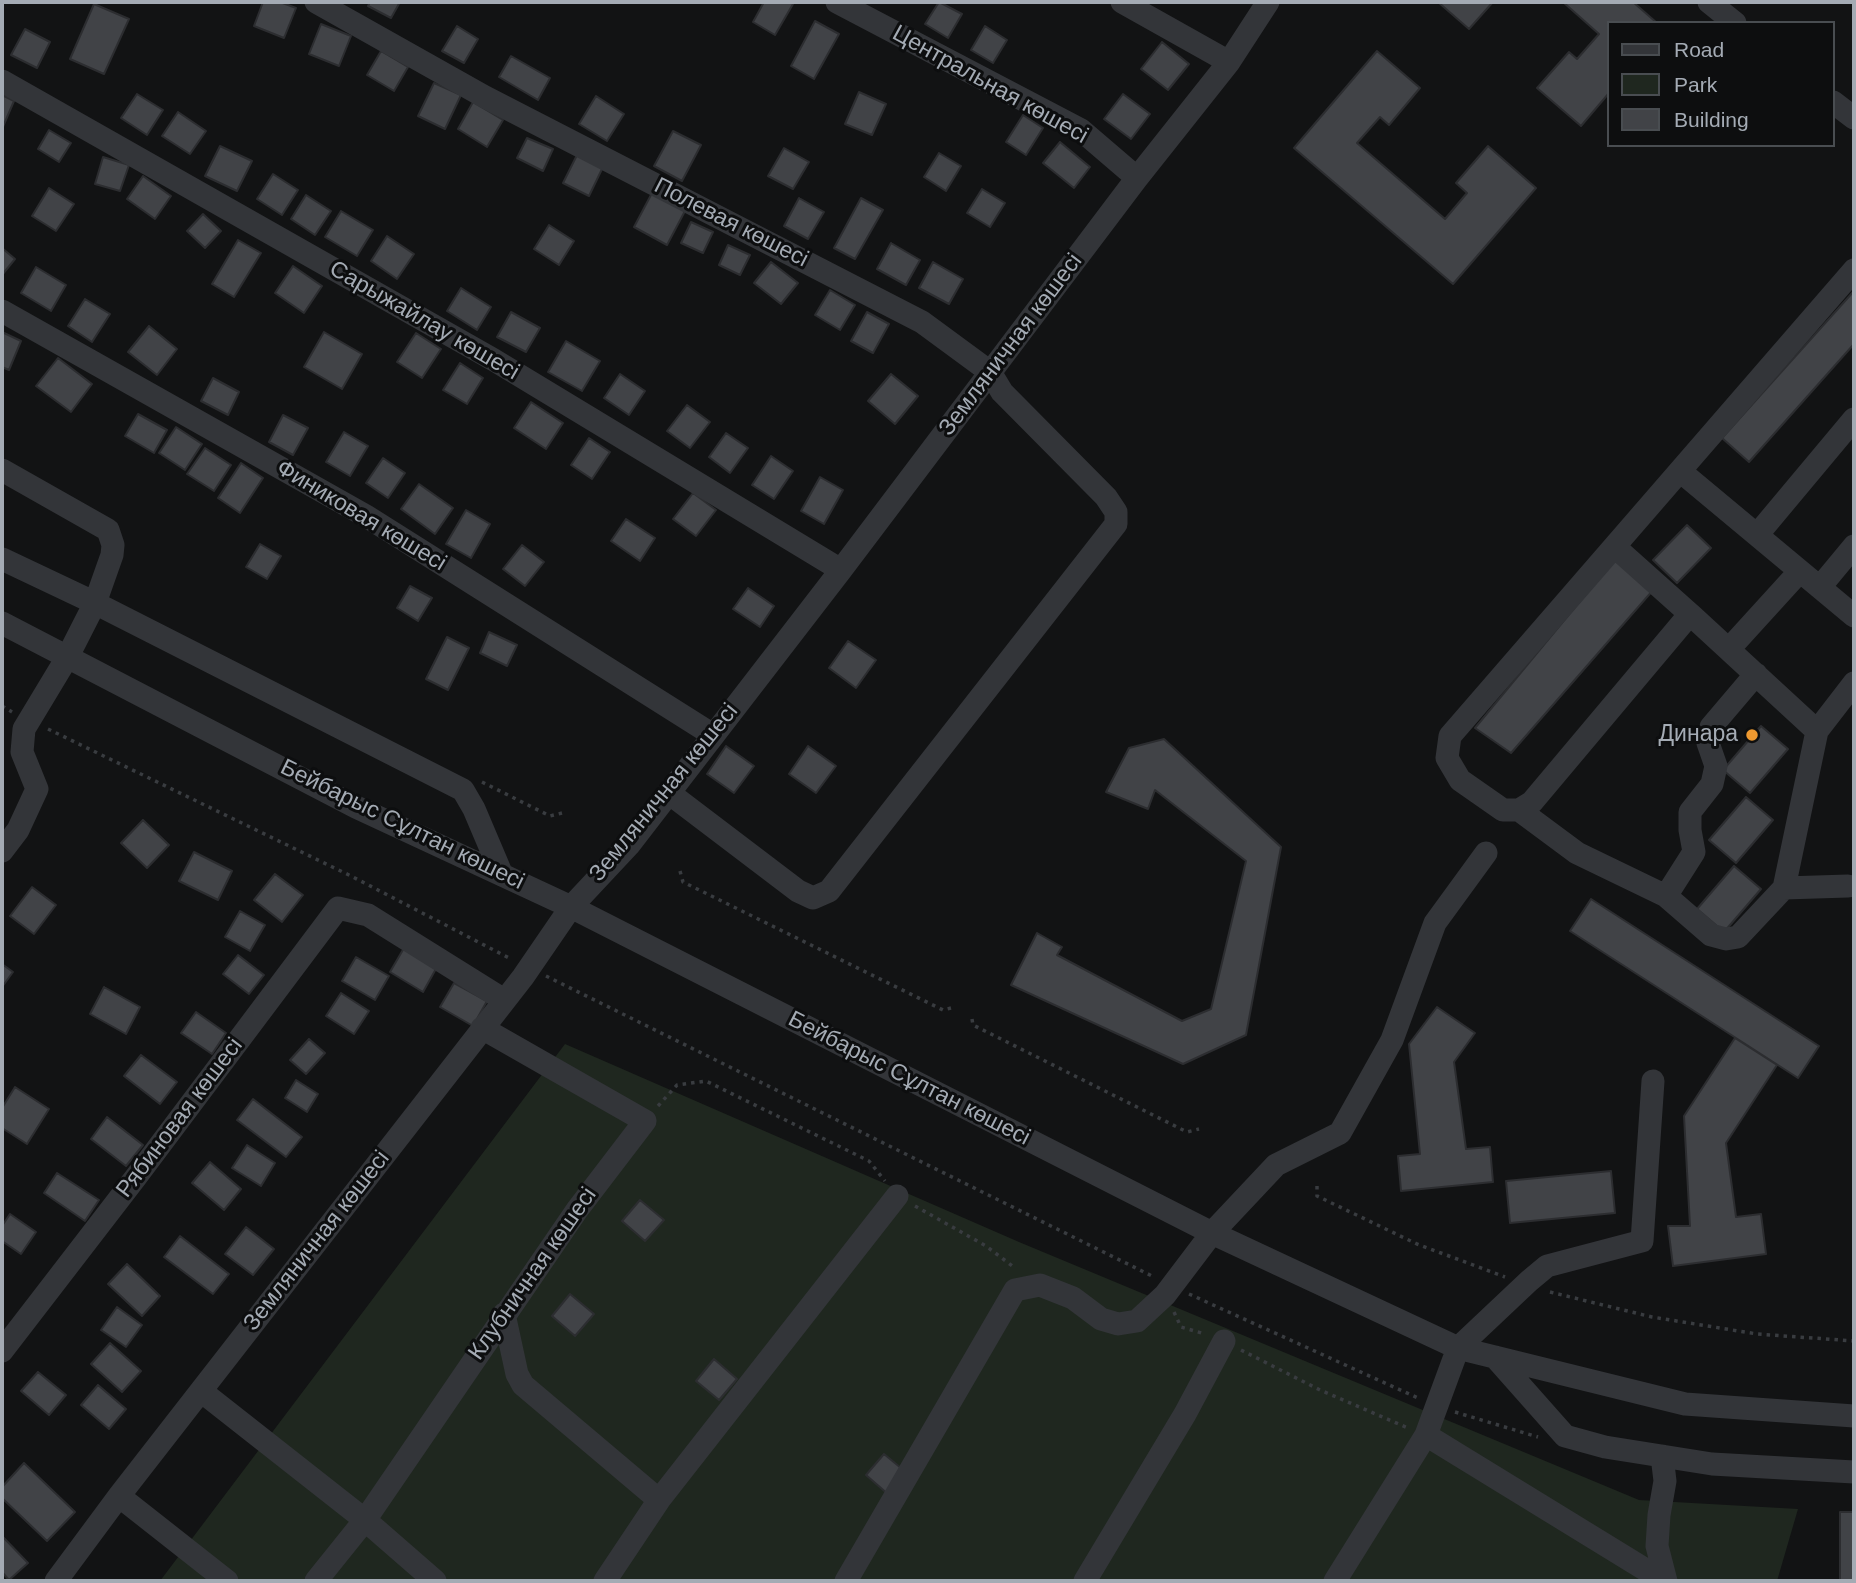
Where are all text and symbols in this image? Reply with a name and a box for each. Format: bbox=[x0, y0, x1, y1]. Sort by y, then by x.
street label: Центральная көшесі bbox=[888, 20, 1092, 150]
legend bbox=[1608, 21, 1835, 147]
text: Road bbox=[1674, 38, 1724, 61]
text: Park bbox=[1674, 73, 1717, 96]
text: Building bbox=[1674, 108, 1749, 131]
street label: Полевая көшесі bbox=[649, 172, 813, 274]
street label: Земляничная көшесі bbox=[933, 248, 1089, 442]
street label: Сарыжайлау көшесі bbox=[324, 255, 524, 387]
street label: Финиковая көшесі bbox=[271, 454, 451, 578]
street label: Земляничная көшесі bbox=[584, 698, 744, 888]
place label: Динара bbox=[1658, 721, 1738, 749]
marker: Динара bbox=[1744, 727, 1760, 743]
street label: Бейбарыс Сұлтан көшесі bbox=[276, 754, 528, 896]
street label: Бейбарыс Сұлтан көшесі bbox=[783, 1006, 1035, 1152]
street label: Рябиновая көшесі bbox=[111, 1033, 249, 1203]
street label: Земляничная көшесі bbox=[238, 1145, 396, 1337]
street label: Клубничная көшесі bbox=[463, 1182, 603, 1366]

